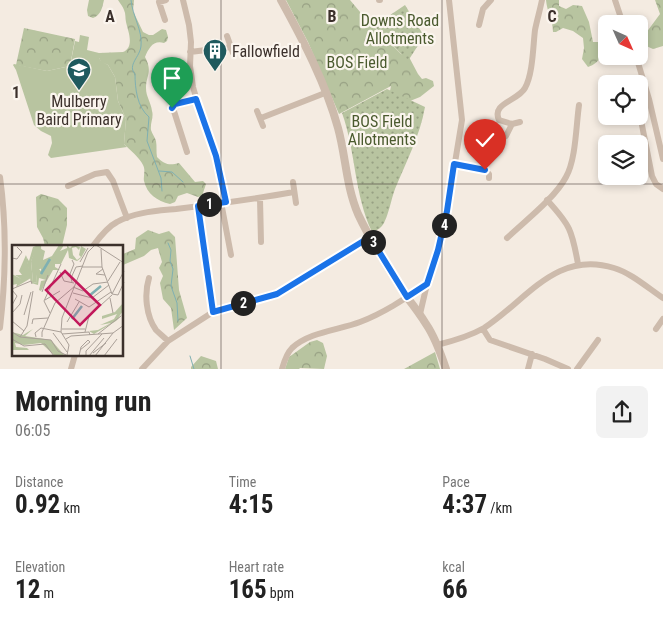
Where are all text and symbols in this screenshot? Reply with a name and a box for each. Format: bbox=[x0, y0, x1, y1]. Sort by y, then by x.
text: A bbox=[105, 7, 115, 26]
text: B bbox=[328, 7, 337, 26]
text: C bbox=[547, 7, 557, 26]
park label: Downs Road Allotments bbox=[361, 11, 439, 48]
north arrow bbox=[598, 15, 648, 65]
map controls bbox=[598, 15, 648, 185]
building icon: Fallowfield bbox=[202, 38, 228, 72]
place label: Fallowfield bbox=[232, 42, 300, 61]
park label: BOS Field bbox=[327, 53, 387, 72]
school or university icon: Mulberry Baird Primary bbox=[66, 57, 92, 91]
pin bbox=[151, 57, 193, 108]
icon: arrive bbox=[158, 64, 186, 92]
button: locate bbox=[598, 75, 648, 125]
text: 1 bbox=[12, 83, 20, 102]
place label: Mulberry Baird Primary bbox=[36, 92, 122, 129]
park label: BOS Field Allotments bbox=[348, 112, 416, 149]
pin bbox=[464, 119, 506, 170]
icon: check bbox=[471, 126, 499, 154]
button: layers bbox=[598, 135, 648, 185]
pin: 1 bbox=[196, 192, 222, 216]
text: 1 bbox=[206, 196, 213, 212]
pin: 4 bbox=[432, 212, 456, 238]
text: 4 bbox=[441, 217, 448, 233]
pin: 3 bbox=[360, 230, 386, 254]
text: 3 bbox=[370, 234, 377, 250]
inset map bbox=[12, 245, 124, 356]
pin: 2 bbox=[230, 290, 256, 316]
text: 2 bbox=[240, 295, 247, 311]
text: Morning run bbox=[15, 385, 151, 418]
button: share bbox=[596, 386, 648, 438]
text: 06:05 bbox=[15, 421, 50, 440]
text: Distance bbox=[15, 474, 63, 490]
text: Time bbox=[229, 474, 256, 490]
text: Pace bbox=[442, 474, 470, 490]
text: 0.92 bbox=[15, 490, 60, 519]
text: 4:15 bbox=[229, 490, 273, 519]
text: 4:37 bbox=[442, 490, 487, 519]
text: km bbox=[60, 500, 80, 516]
text: /km bbox=[487, 500, 512, 516]
text: Elevation bbox=[15, 559, 65, 575]
text: Heart rate bbox=[229, 559, 284, 575]
text: kcal bbox=[442, 559, 465, 575]
text: 12 bbox=[15, 575, 40, 604]
text: 165 bbox=[229, 575, 267, 604]
text: 66 bbox=[442, 575, 468, 604]
text: m bbox=[40, 585, 54, 601]
text: bpm bbox=[267, 585, 294, 601]

